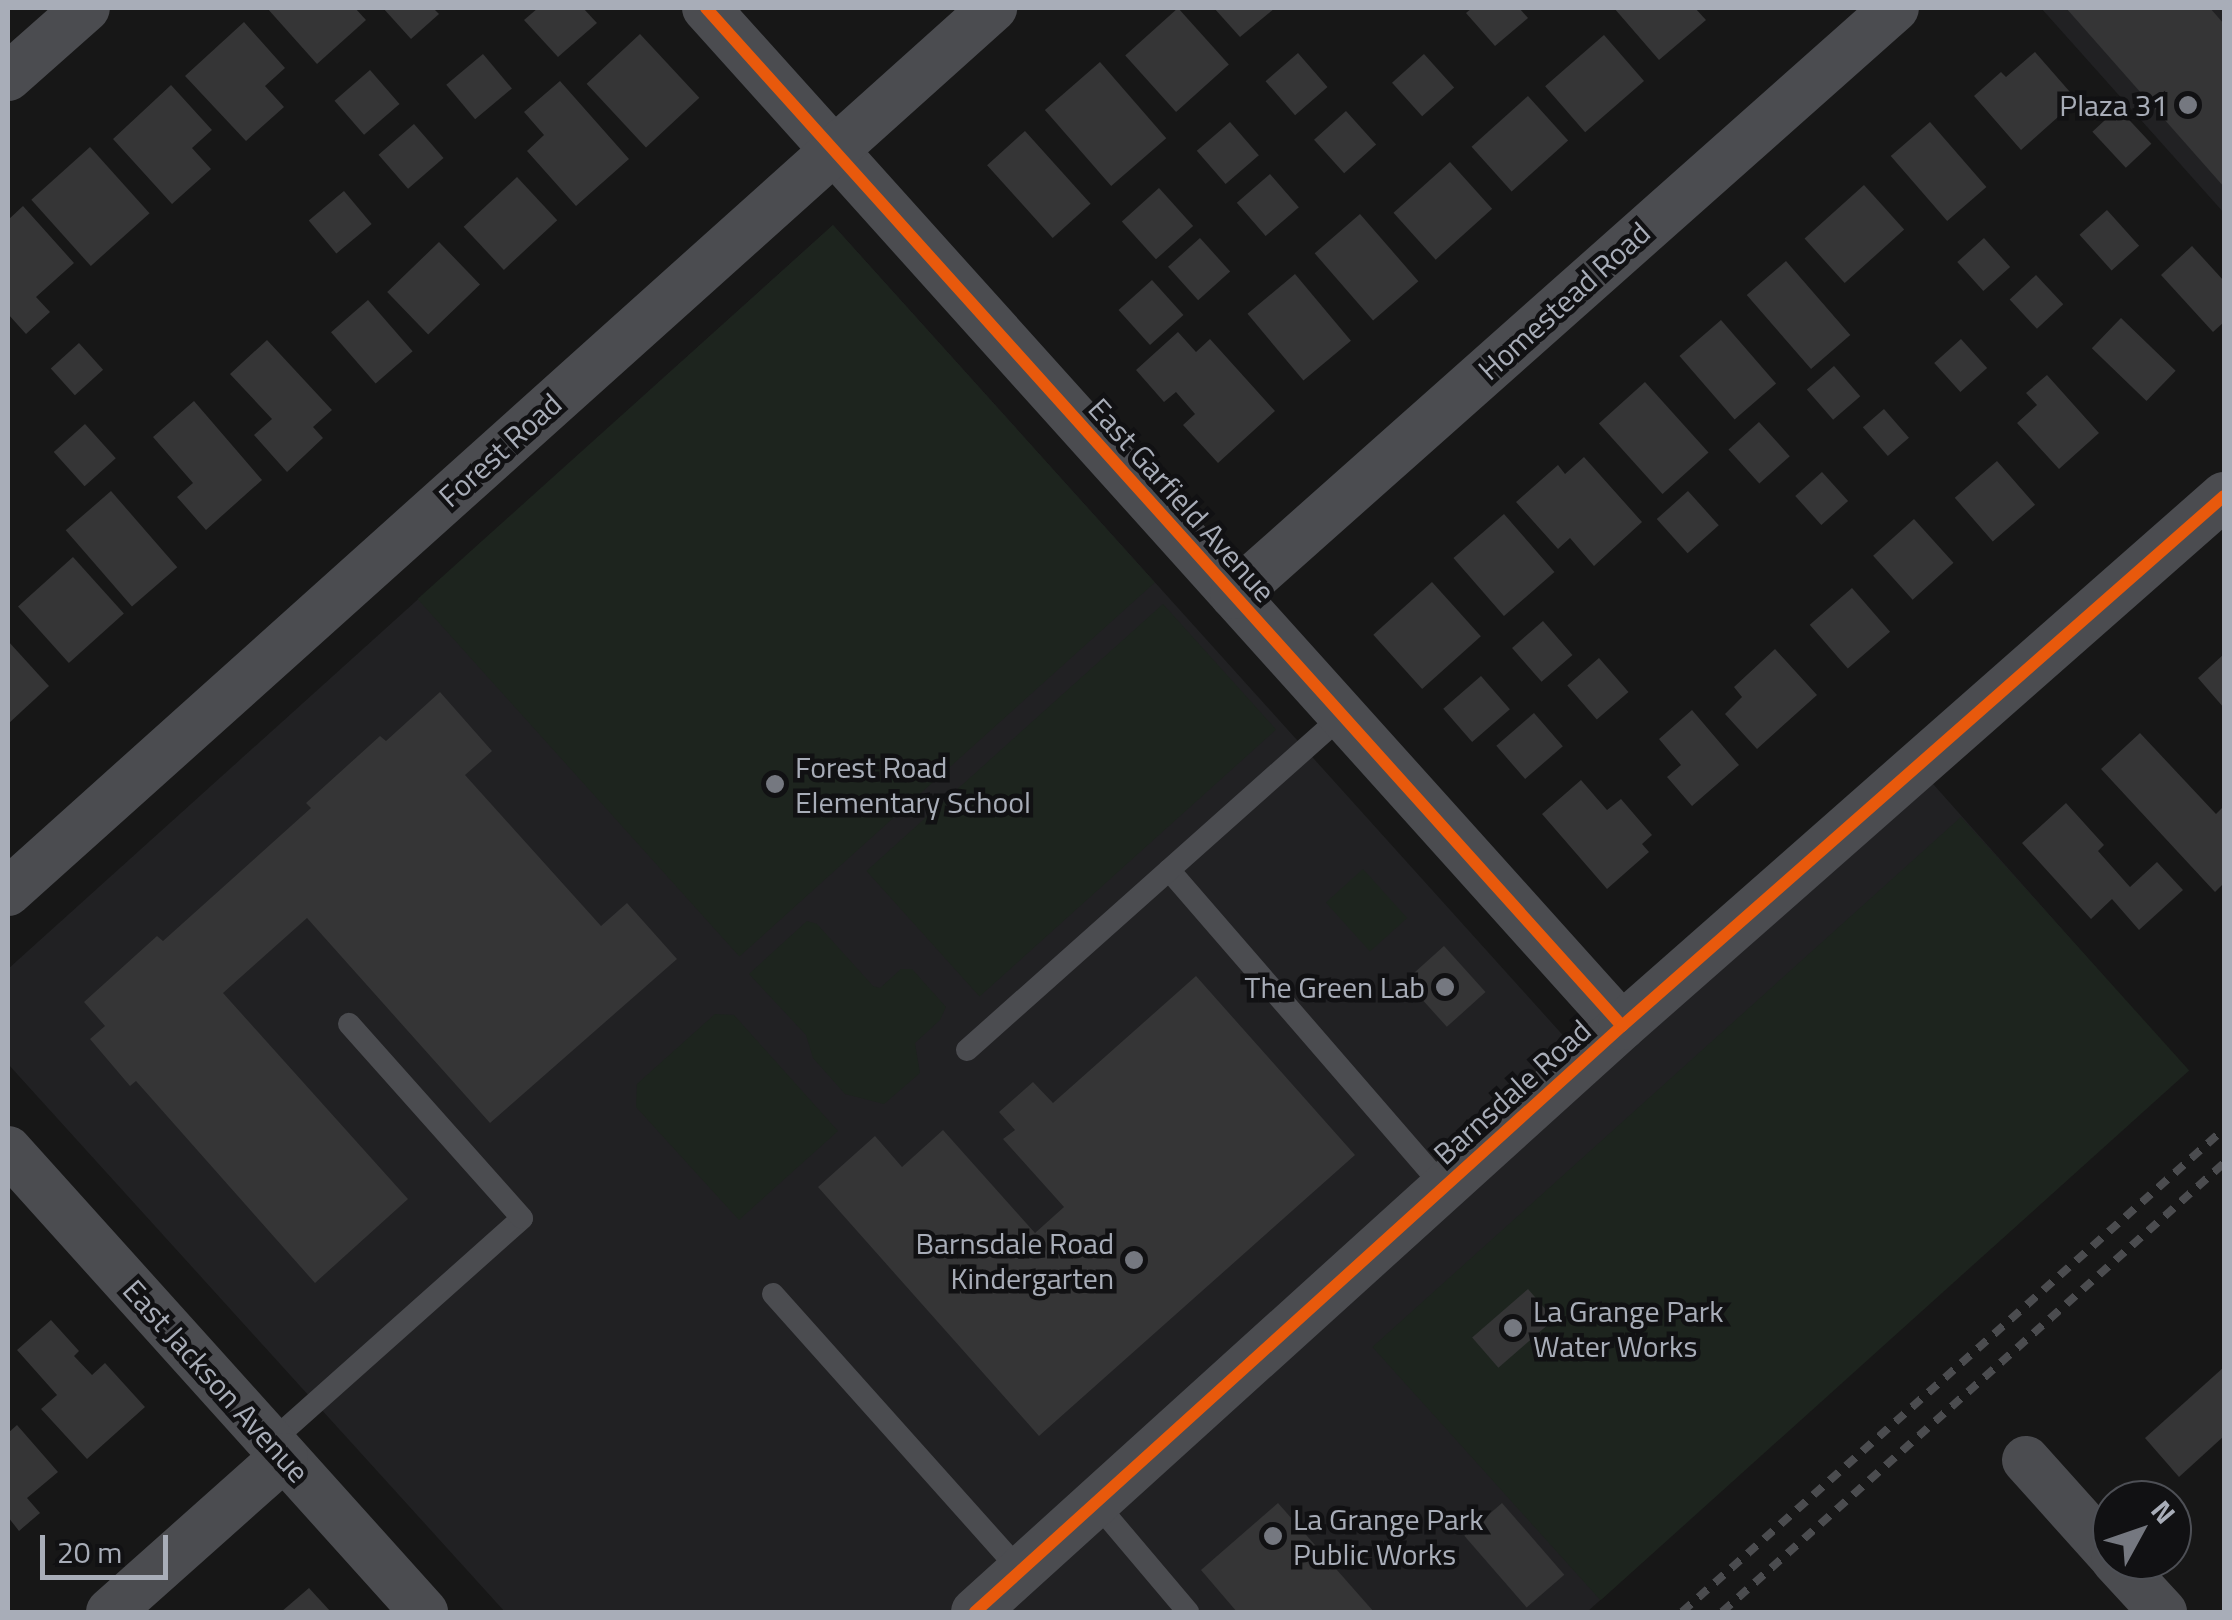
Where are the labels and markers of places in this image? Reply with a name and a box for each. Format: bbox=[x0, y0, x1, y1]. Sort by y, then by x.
place label: Plaza 31 bbox=[2059, 87, 2168, 123]
marker: Plaza 31 bbox=[2177, 94, 2199, 116]
place label: Forest Road Elementary School bbox=[795, 749, 1031, 820]
marker: Forest Road Elementary School bbox=[764, 773, 786, 795]
place label: The Green Lab bbox=[1245, 969, 1425, 1005]
marker: The Green Lab bbox=[1434, 976, 1456, 998]
place label: Barnsdale Road Kindergarten bbox=[916, 1225, 1114, 1296]
marker: Barnsdale Road Kindergarten bbox=[1123, 1249, 1145, 1271]
place label: La Grange Park Water Works bbox=[1533, 1293, 1724, 1364]
marker: La Grange Park Water Works bbox=[1502, 1317, 1524, 1339]
place label: La Grange Park Public Works bbox=[1293, 1501, 1484, 1572]
marker: La Grange Park Public Works bbox=[1262, 1525, 1284, 1547]

